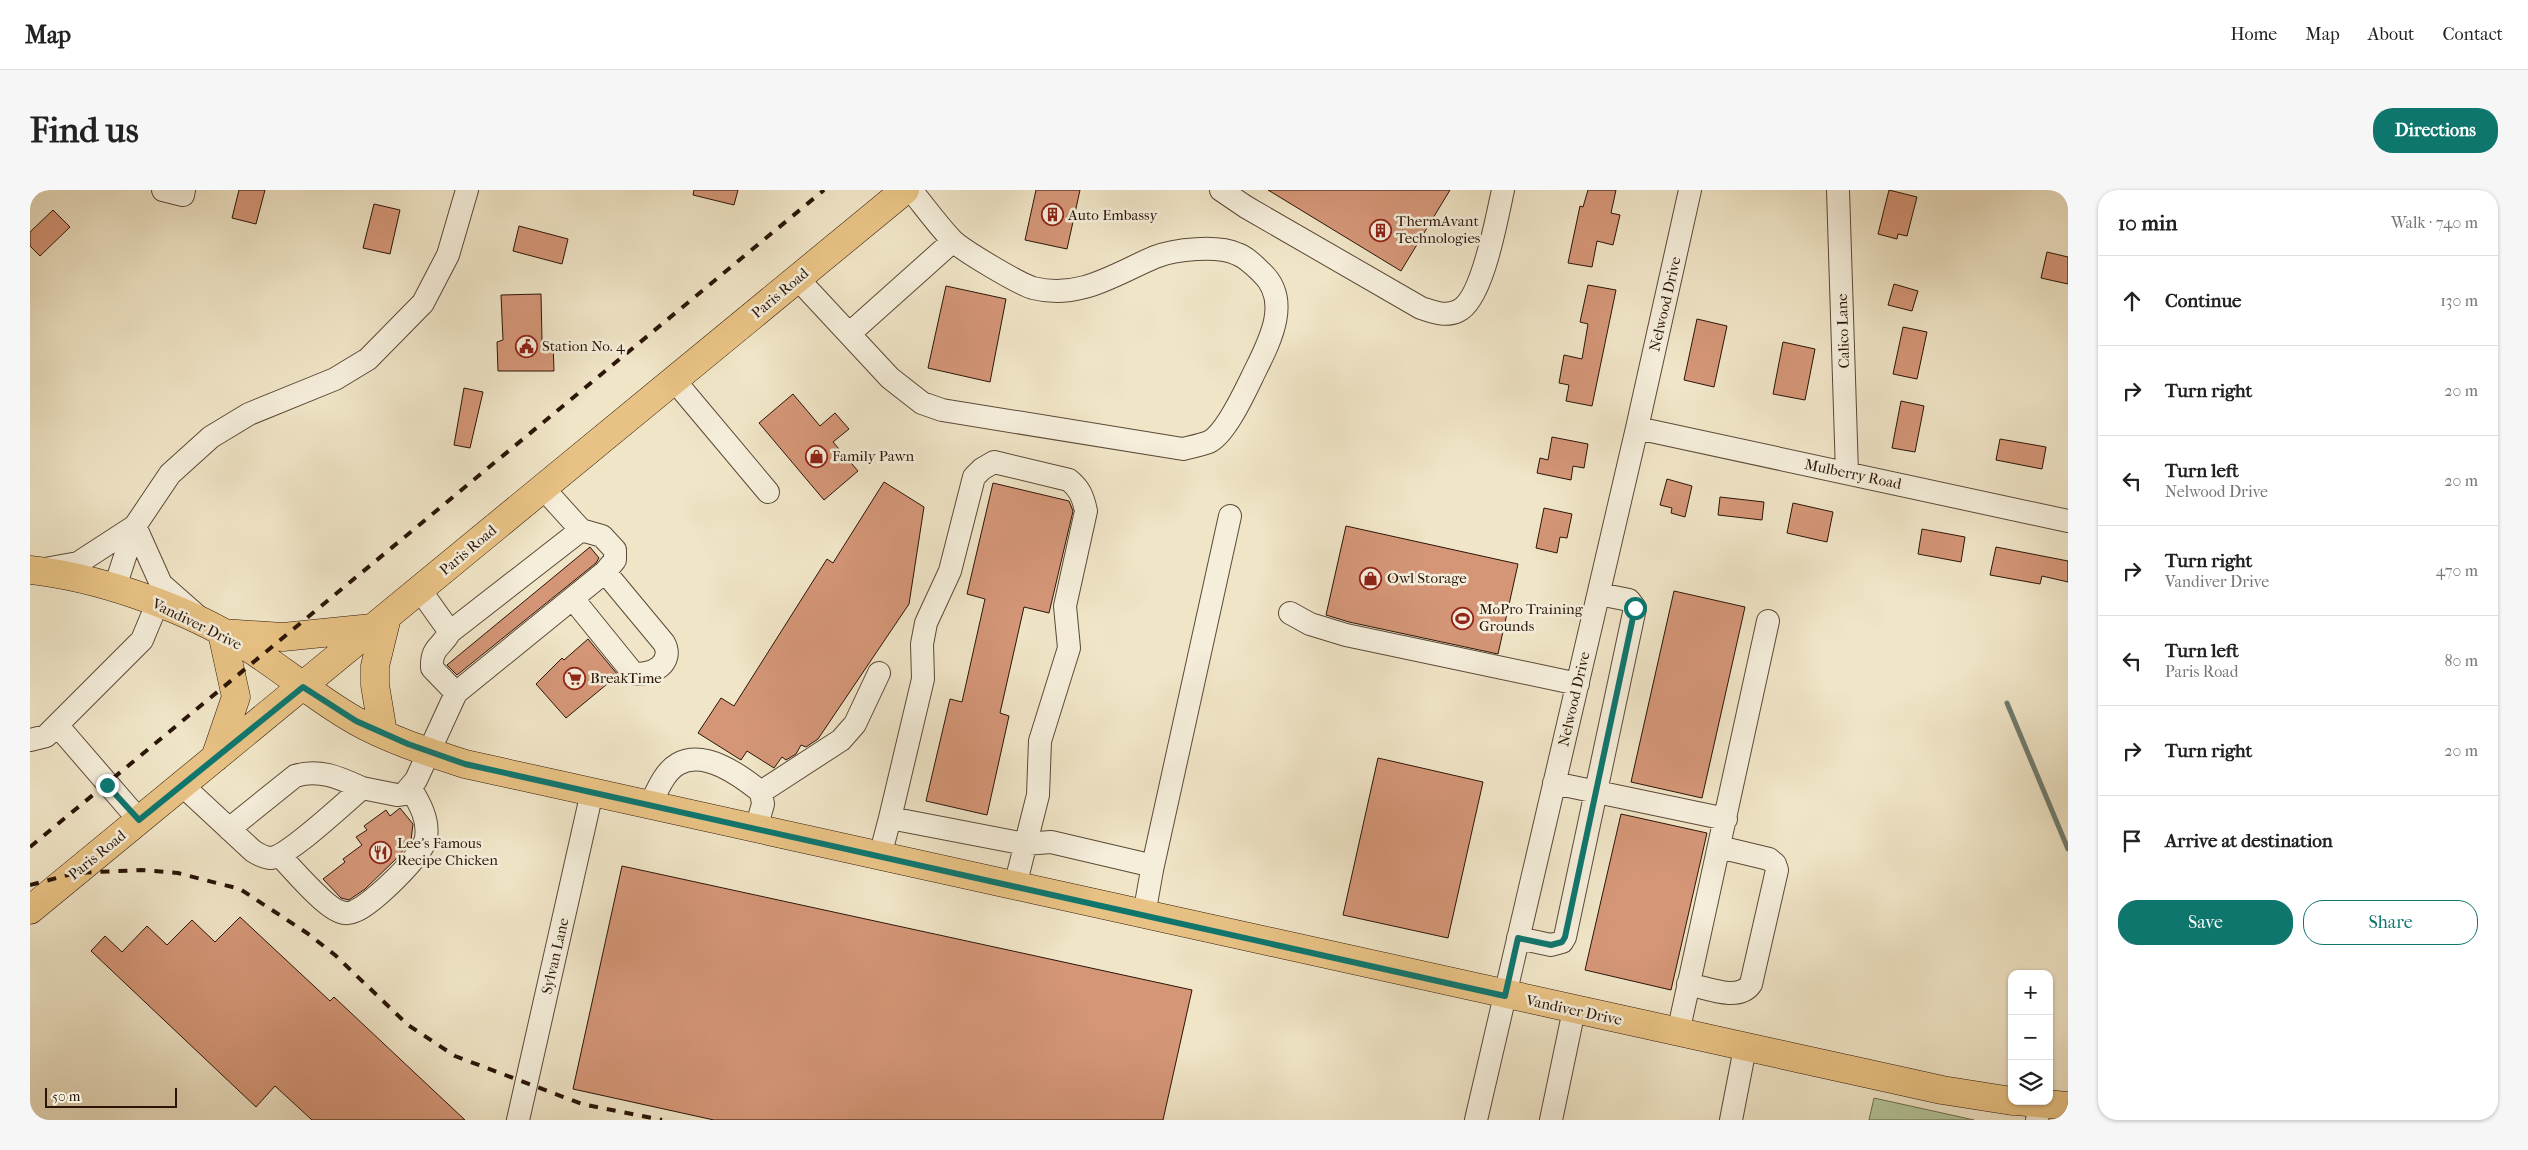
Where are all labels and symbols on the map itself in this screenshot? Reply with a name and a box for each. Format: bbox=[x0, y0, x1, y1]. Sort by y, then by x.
building icon: Auto Embassy bbox=[1040, 203, 1064, 227]
place label: Auto Embassy bbox=[1067, 206, 1159, 224]
place label: ThermAvant Technologies bbox=[1396, 212, 1481, 247]
building icon: ThermAvant Technologies bbox=[1368, 218, 1392, 242]
street label: Nelwood Drive bbox=[1645, 254, 1685, 353]
street label: Paris Road bbox=[748, 263, 813, 322]
street label: Calico Lane bbox=[1833, 293, 1853, 369]
public building icon: Station No. 4 bbox=[514, 334, 538, 358]
place label: Station No. 4 bbox=[542, 337, 626, 355]
shop icon: Family Pawn bbox=[804, 444, 828, 468]
place label: Family Pawn bbox=[832, 447, 915, 465]
street label: Mulberry Road bbox=[1803, 455, 1904, 493]
street label: Paris Road bbox=[436, 520, 501, 579]
shop icon: Owl Storage bbox=[1359, 566, 1383, 590]
place label: Owl Storage bbox=[1387, 569, 1467, 587]
street label: Vandiver Drive bbox=[148, 594, 245, 654]
route start bbox=[1624, 597, 1647, 620]
place label: MoPro Training Grounds bbox=[1479, 600, 1584, 635]
sports icon: MoPro Training Grounds bbox=[1451, 606, 1475, 630]
street label: Nelwood Drive bbox=[1554, 649, 1594, 748]
supermarket icon: BreakTime bbox=[562, 666, 586, 690]
place label: BreakTime bbox=[590, 669, 662, 687]
route end bbox=[96, 774, 119, 797]
street label: Paris Road bbox=[65, 826, 130, 884]
place label: Lee's Famous Recipe Chicken bbox=[397, 834, 498, 869]
restaurant icon: Lee's Famous Recipe Chicken bbox=[369, 840, 393, 864]
street label: Sylvan Lane bbox=[537, 916, 573, 996]
street label: Vandiver Drive bbox=[1523, 991, 1624, 1029]
scale bar bbox=[45, 1085, 178, 1108]

